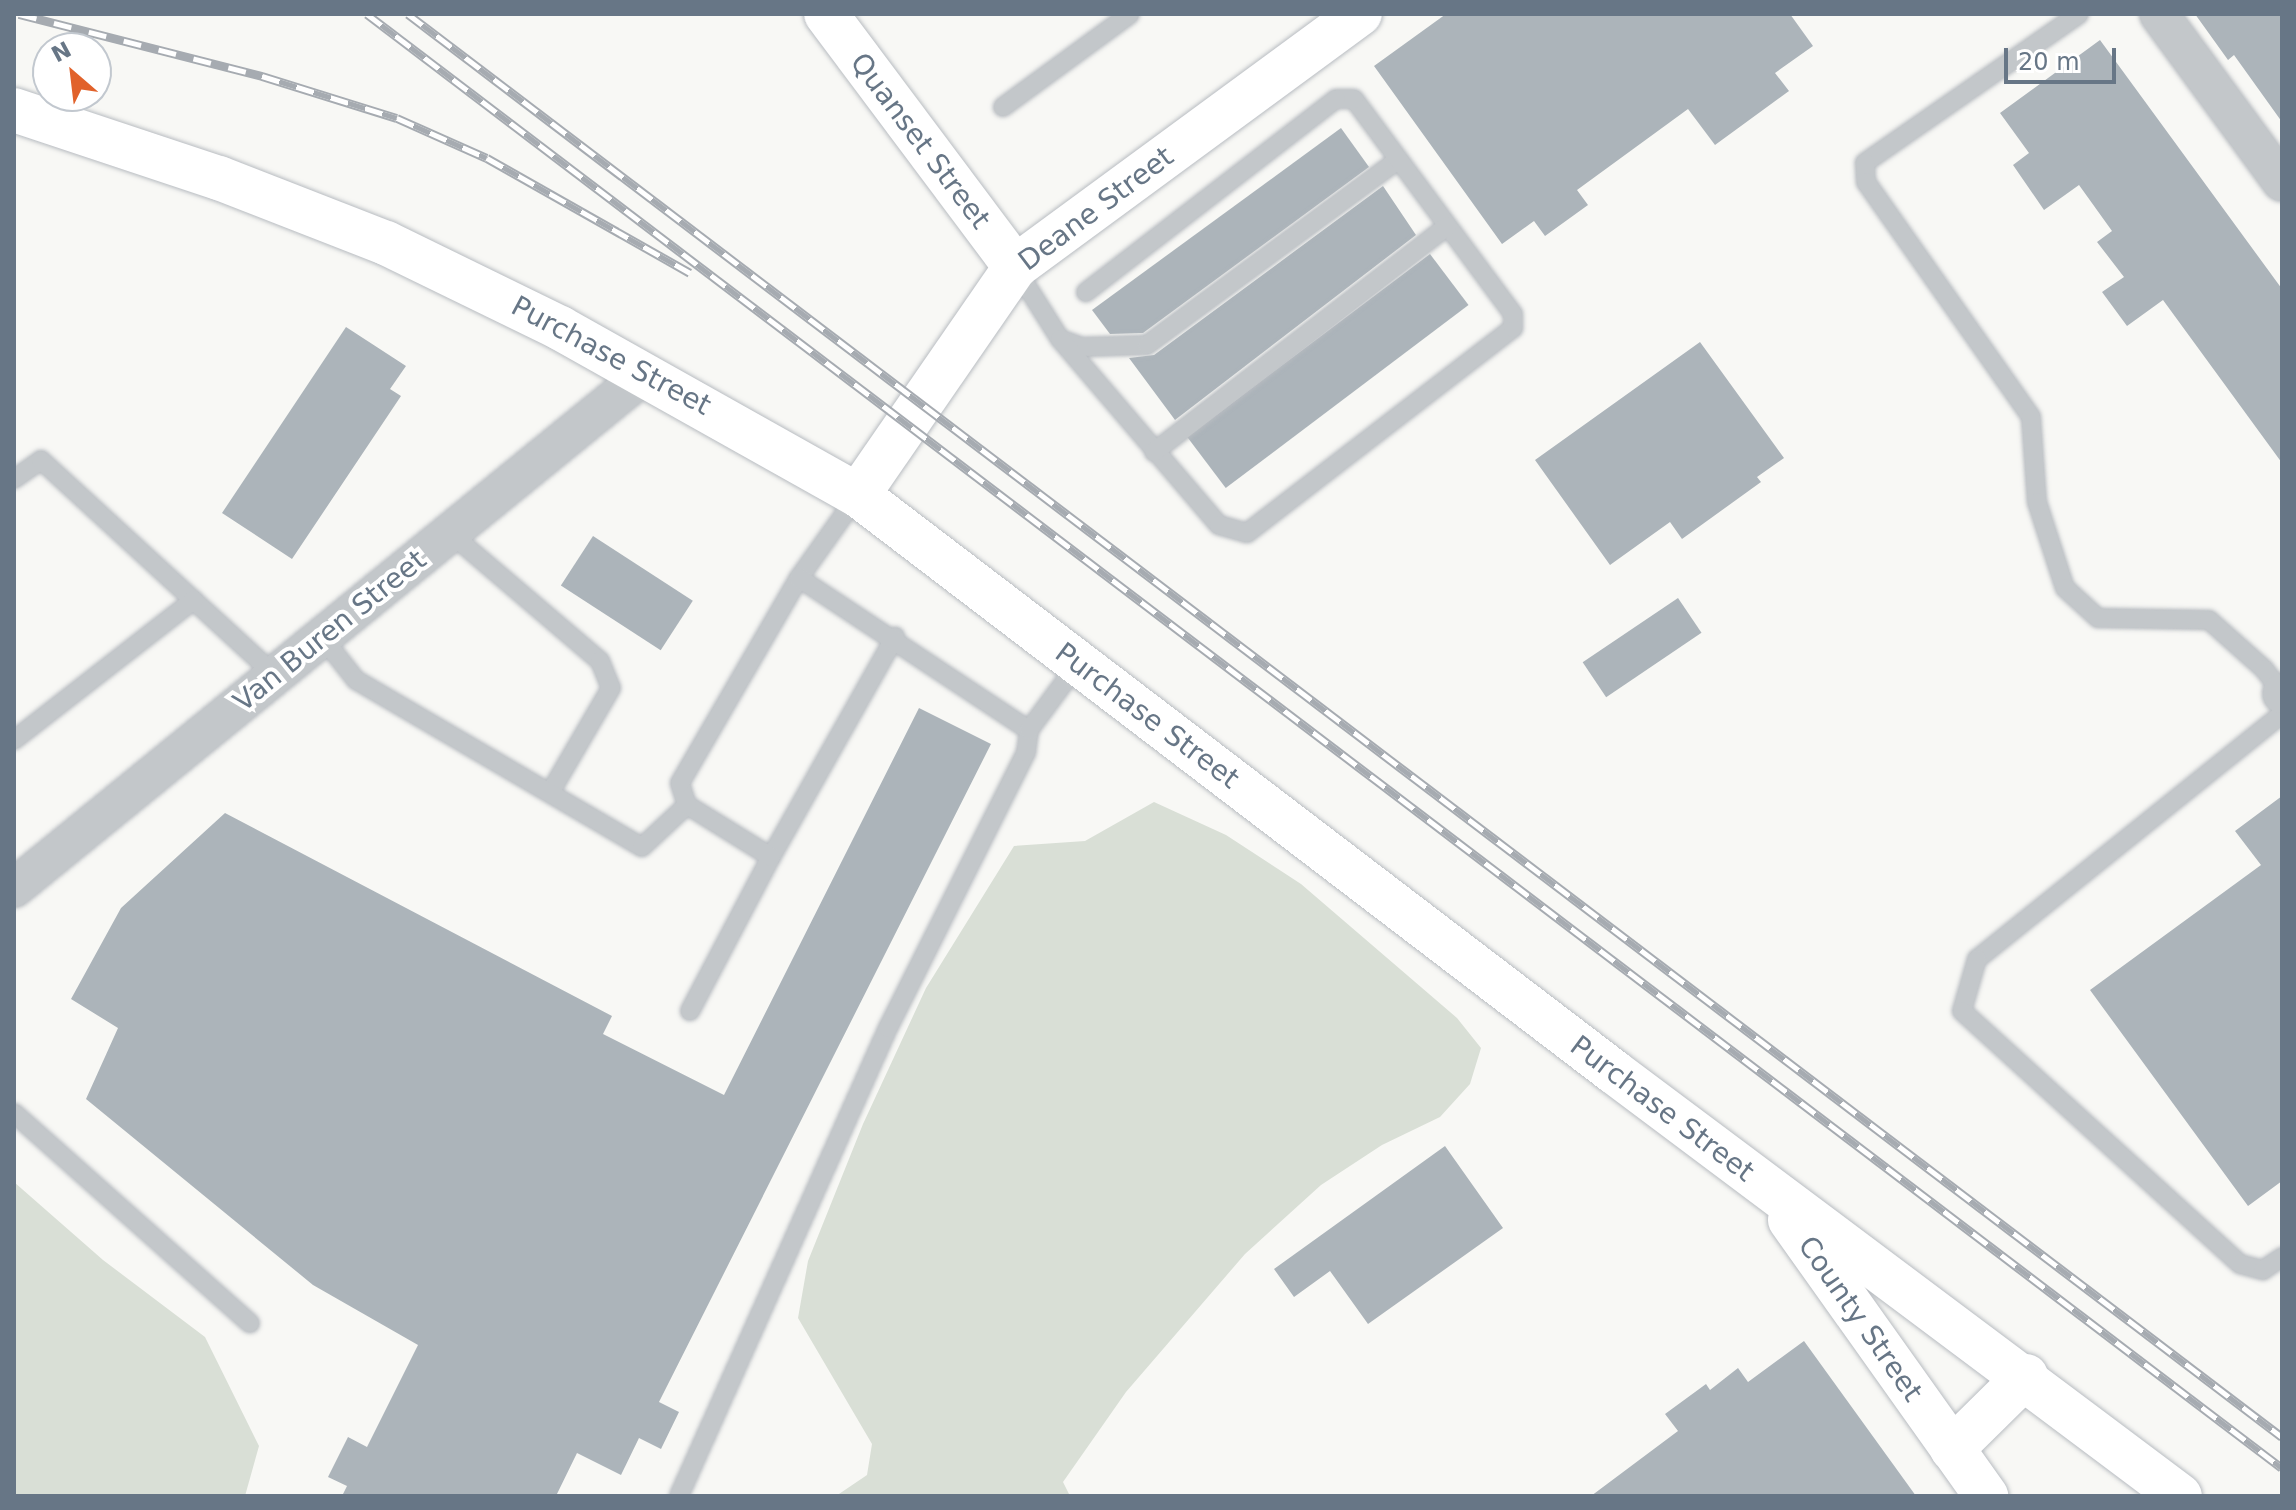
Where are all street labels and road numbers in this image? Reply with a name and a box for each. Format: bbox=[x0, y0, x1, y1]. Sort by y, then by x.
street label: Quanset Street bbox=[843, 46, 997, 236]
street label: Deane Street bbox=[1012, 140, 1180, 278]
street label: Purchase Street bbox=[505, 289, 717, 423]
street label: Van Buren Street bbox=[227, 543, 433, 719]
street label: Purchase Street bbox=[1049, 636, 1245, 796]
street label: Purchase Street bbox=[1564, 1029, 1760, 1189]
street label: County Street bbox=[1791, 1230, 1929, 1408]

